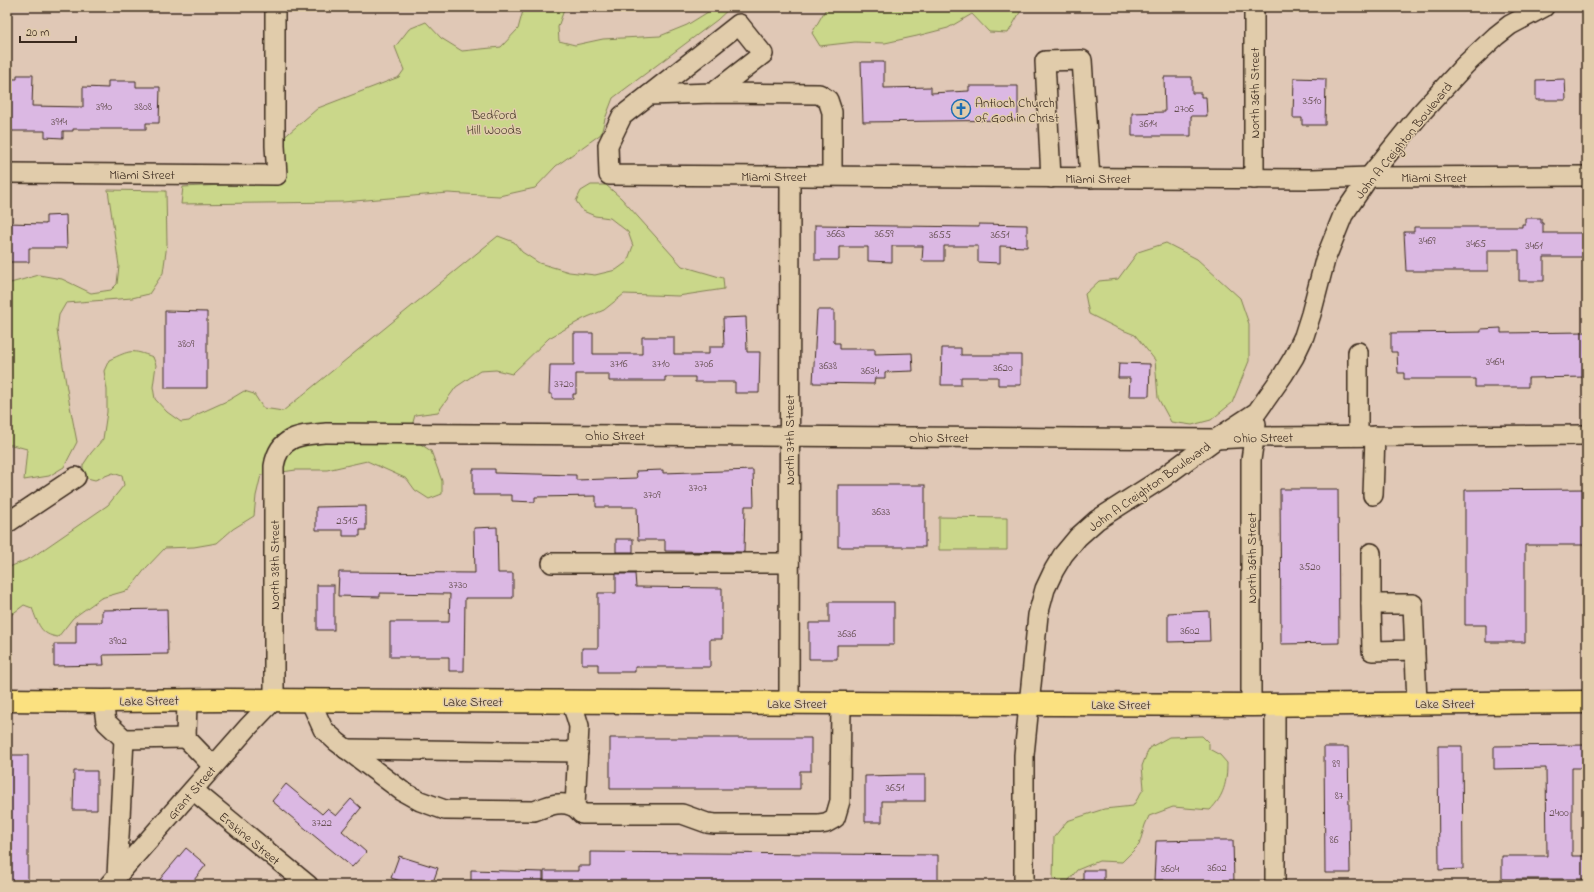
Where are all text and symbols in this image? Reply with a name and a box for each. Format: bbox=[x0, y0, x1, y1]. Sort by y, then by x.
scale bar bbox=[20, 18, 76, 44]
text: 20 m bbox=[26, 24, 49, 42]
street label: North 36th Street bbox=[1246, 47, 1265, 139]
street label: John A Creighton Boulevard bbox=[1351, 78, 1459, 204]
house number: 3510 bbox=[1302, 93, 1322, 109]
place label: Antioch Church of God in Christ bbox=[975, 94, 1060, 128]
church icon: Antioch Church of God in Christ bbox=[950, 98, 972, 120]
house number: 3910 bbox=[96, 99, 112, 115]
house number: 3808 bbox=[134, 99, 152, 115]
house number: 2706 bbox=[1174, 101, 1194, 117]
park label: Bedford Hill Woods bbox=[466, 106, 522, 140]
house number: 3914 bbox=[51, 114, 67, 130]
house number: 3614 bbox=[1139, 116, 1157, 132]
street label: Miami Street bbox=[109, 166, 175, 185]
street label: Miami Street bbox=[741, 168, 807, 187]
street label: Miami Street bbox=[1401, 169, 1467, 188]
street label: Miami Street bbox=[1065, 170, 1131, 189]
house number: 3663 bbox=[827, 226, 846, 242]
house number: 3659 bbox=[875, 226, 894, 242]
house number: 3655 bbox=[929, 227, 951, 243]
house number: 3651 bbox=[990, 227, 1010, 243]
house number: 3469 bbox=[1418, 233, 1436, 249]
house number: 3465 bbox=[1466, 236, 1486, 252]
house number: 3461 bbox=[1525, 238, 1543, 254]
house number: 3809 bbox=[178, 336, 195, 352]
house number: 3464 bbox=[1486, 354, 1505, 370]
house number: 3716 bbox=[610, 356, 628, 372]
house number: 3710 bbox=[652, 356, 670, 372]
house number: 3706 bbox=[695, 356, 713, 372]
house number: 3638 bbox=[819, 358, 837, 374]
house number: 3620 bbox=[993, 360, 1013, 376]
house number: 3634 bbox=[861, 363, 880, 379]
house number: 3720 bbox=[554, 376, 574, 392]
street label: North 37th Street bbox=[781, 394, 800, 485]
street label: Ohio Street bbox=[585, 427, 646, 446]
street label: Ohio Street bbox=[1233, 428, 1294, 449]
street label: Ohio Street bbox=[909, 429, 970, 448]
street label: John A Creighton Boulevard bbox=[1085, 437, 1216, 538]
house number: 3707 bbox=[689, 480, 708, 496]
house number: 3709 bbox=[643, 487, 661, 503]
house number: 3633 bbox=[872, 504, 891, 520]
street label: North 36th Street bbox=[1243, 512, 1262, 604]
house number: 2515 bbox=[336, 513, 358, 529]
street label: North 38th Street bbox=[266, 519, 285, 610]
house number: 3520 bbox=[1299, 559, 1321, 575]
house number: 3730 bbox=[449, 577, 467, 593]
house number: 3602 bbox=[1180, 623, 1200, 639]
house number: 3636 bbox=[838, 626, 857, 642]
house number: 3902 bbox=[109, 633, 128, 649]
street label: Lake Street bbox=[119, 691, 179, 712]
street label: Lake Street bbox=[443, 693, 503, 712]
street label: Lake Street bbox=[767, 695, 827, 714]
street label: Lake Street bbox=[1415, 695, 1475, 714]
street label: Lake Street bbox=[1091, 696, 1151, 715]
house number: 89 bbox=[1332, 756, 1340, 772]
street label: Grant Street bbox=[163, 761, 221, 824]
house number: 3651 bbox=[885, 780, 905, 796]
house number: 87 bbox=[1335, 788, 1344, 804]
house number: 2400 bbox=[1549, 805, 1569, 821]
street label: Erskine Street bbox=[214, 808, 284, 871]
house number: 3722 bbox=[312, 815, 333, 831]
house number: 86 bbox=[1330, 832, 1339, 848]
house number: 3602 bbox=[1207, 860, 1227, 876]
house number: 3604 bbox=[1161, 861, 1180, 877]

